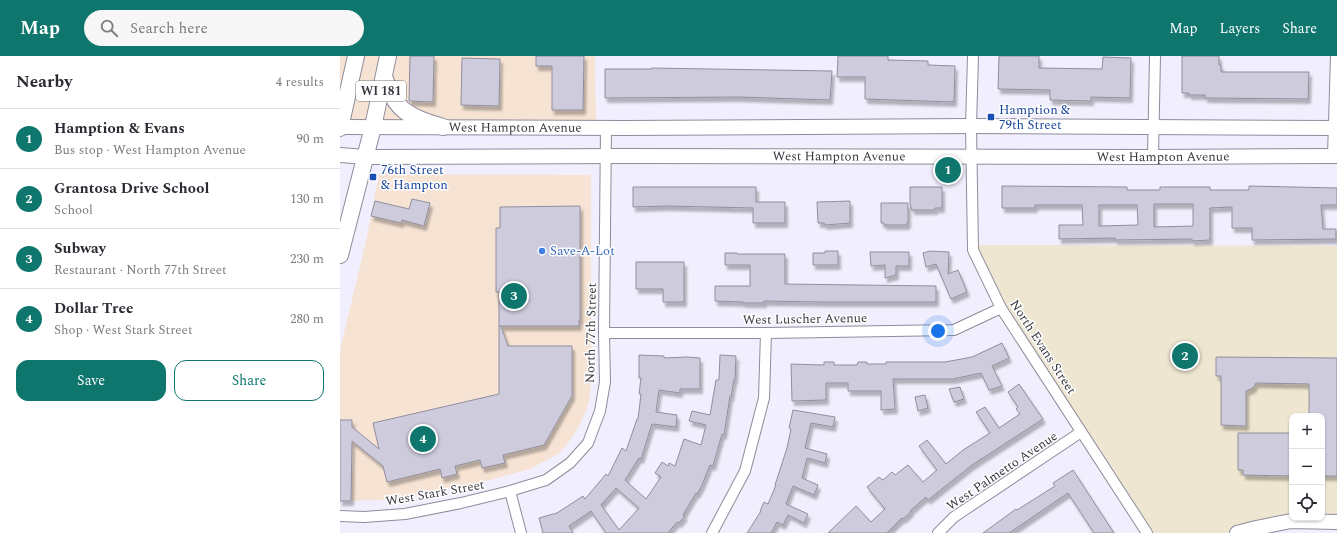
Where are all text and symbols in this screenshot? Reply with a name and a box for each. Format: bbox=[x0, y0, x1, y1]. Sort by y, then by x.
search box bbox=[84, 10, 364, 46]
text: Map bbox=[20, 14, 60, 43]
icon: search bbox=[98, 17, 120, 39]
text: Search here bbox=[130, 17, 208, 40]
text: Map bbox=[1169, 18, 1198, 39]
text: Layers bbox=[1220, 18, 1260, 39]
text: Share bbox=[1282, 18, 1317, 39]
text: Nearby bbox=[16, 69, 72, 95]
text: 4 results bbox=[276, 72, 324, 92]
road number: WI 181 bbox=[356, 81, 406, 101]
place label: Hamption & 79th Street bbox=[999, 100, 1071, 135]
marker: Hamption & 79th Street bbox=[986, 112, 996, 122]
text: Hamption & Evans bbox=[54, 117, 185, 140]
street label: West Hampton Avenue bbox=[448, 117, 582, 138]
text: 1 bbox=[25, 129, 33, 149]
text: 90 m bbox=[297, 129, 324, 149]
text: Bus stop · West Hampton Avenue bbox=[54, 140, 246, 160]
street label: West Hampton Avenue bbox=[772, 146, 905, 167]
street label: West Hampton Avenue bbox=[1096, 147, 1229, 167]
pin: 1 bbox=[935, 155, 961, 185]
place label: 76th Street & Hampton bbox=[381, 160, 448, 195]
marker: 76th Street & Hampton bbox=[368, 172, 378, 182]
text: Grantosa Drive School bbox=[54, 177, 209, 200]
text: 2 bbox=[25, 189, 33, 209]
text: 130 m bbox=[290, 189, 324, 209]
text: School bbox=[54, 200, 93, 220]
text: Subway bbox=[54, 237, 106, 260]
place label: Save-A-Lot bbox=[550, 241, 615, 261]
marker: Save-A-Lot bbox=[537, 246, 547, 256]
text: 3 bbox=[25, 249, 33, 269]
text: 230 m bbox=[290, 249, 324, 269]
text: Restaurant · North 77th Street bbox=[54, 260, 227, 280]
pin: 3 bbox=[501, 281, 527, 311]
street label: North 77th Street bbox=[580, 282, 602, 383]
street label: North Evans Street bbox=[1005, 296, 1081, 399]
text: Dollar Tree bbox=[54, 297, 134, 320]
street label: West Luscher Avenue bbox=[742, 308, 868, 330]
text: 4 bbox=[25, 309, 33, 329]
text: 280 m bbox=[290, 309, 324, 329]
text: Shop · West Stark Street bbox=[54, 320, 193, 340]
your location bbox=[928, 321, 948, 341]
pin: 2 bbox=[1172, 341, 1198, 371]
button: Save bbox=[16, 360, 166, 401]
button: Share bbox=[174, 360, 324, 401]
map controls bbox=[1289, 413, 1325, 521]
button: + bbox=[1289, 413, 1325, 449]
pin: 4 bbox=[410, 424, 436, 454]
street label: West Palmetto Avenue bbox=[942, 426, 1062, 516]
button: − bbox=[1289, 449, 1325, 485]
street label: West Stark Street bbox=[384, 474, 486, 512]
button: locate bbox=[1289, 485, 1325, 521]

